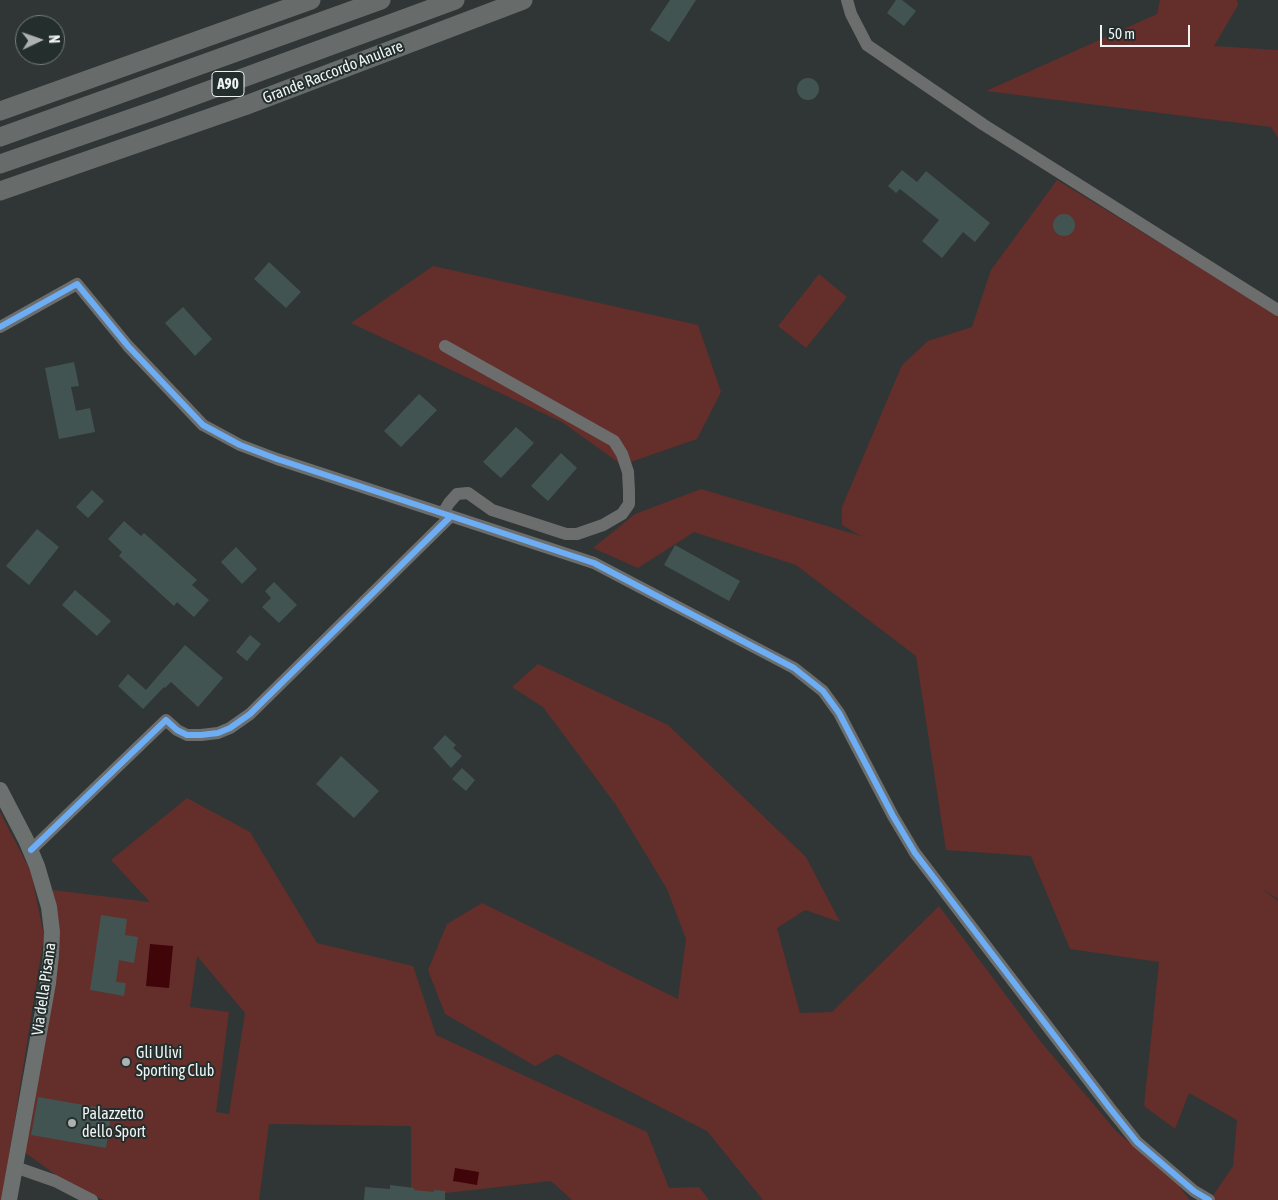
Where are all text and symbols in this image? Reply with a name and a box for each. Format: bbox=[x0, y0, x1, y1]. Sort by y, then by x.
north arrow bbox=[15, 15, 65, 65]
scale bar bbox=[1103, 15, 1193, 47]
text: 50 m bbox=[1108, 25, 1135, 42]
text: N bbox=[46, 35, 62, 44]
street label: Grande Raccordo Anulare bbox=[260, 36, 406, 108]
road number: A90 bbox=[212, 72, 244, 96]
street label: Via della Pisana bbox=[28, 941, 60, 1037]
place label: Gli Ulivi Sporting Club bbox=[136, 1043, 214, 1081]
marker: Gli Ulivi Sporting Club bbox=[120, 1056, 132, 1068]
place label: Palazzetto dello Sport bbox=[82, 1104, 146, 1142]
marker: Palazzetto dello Sport bbox=[66, 1117, 78, 1129]

